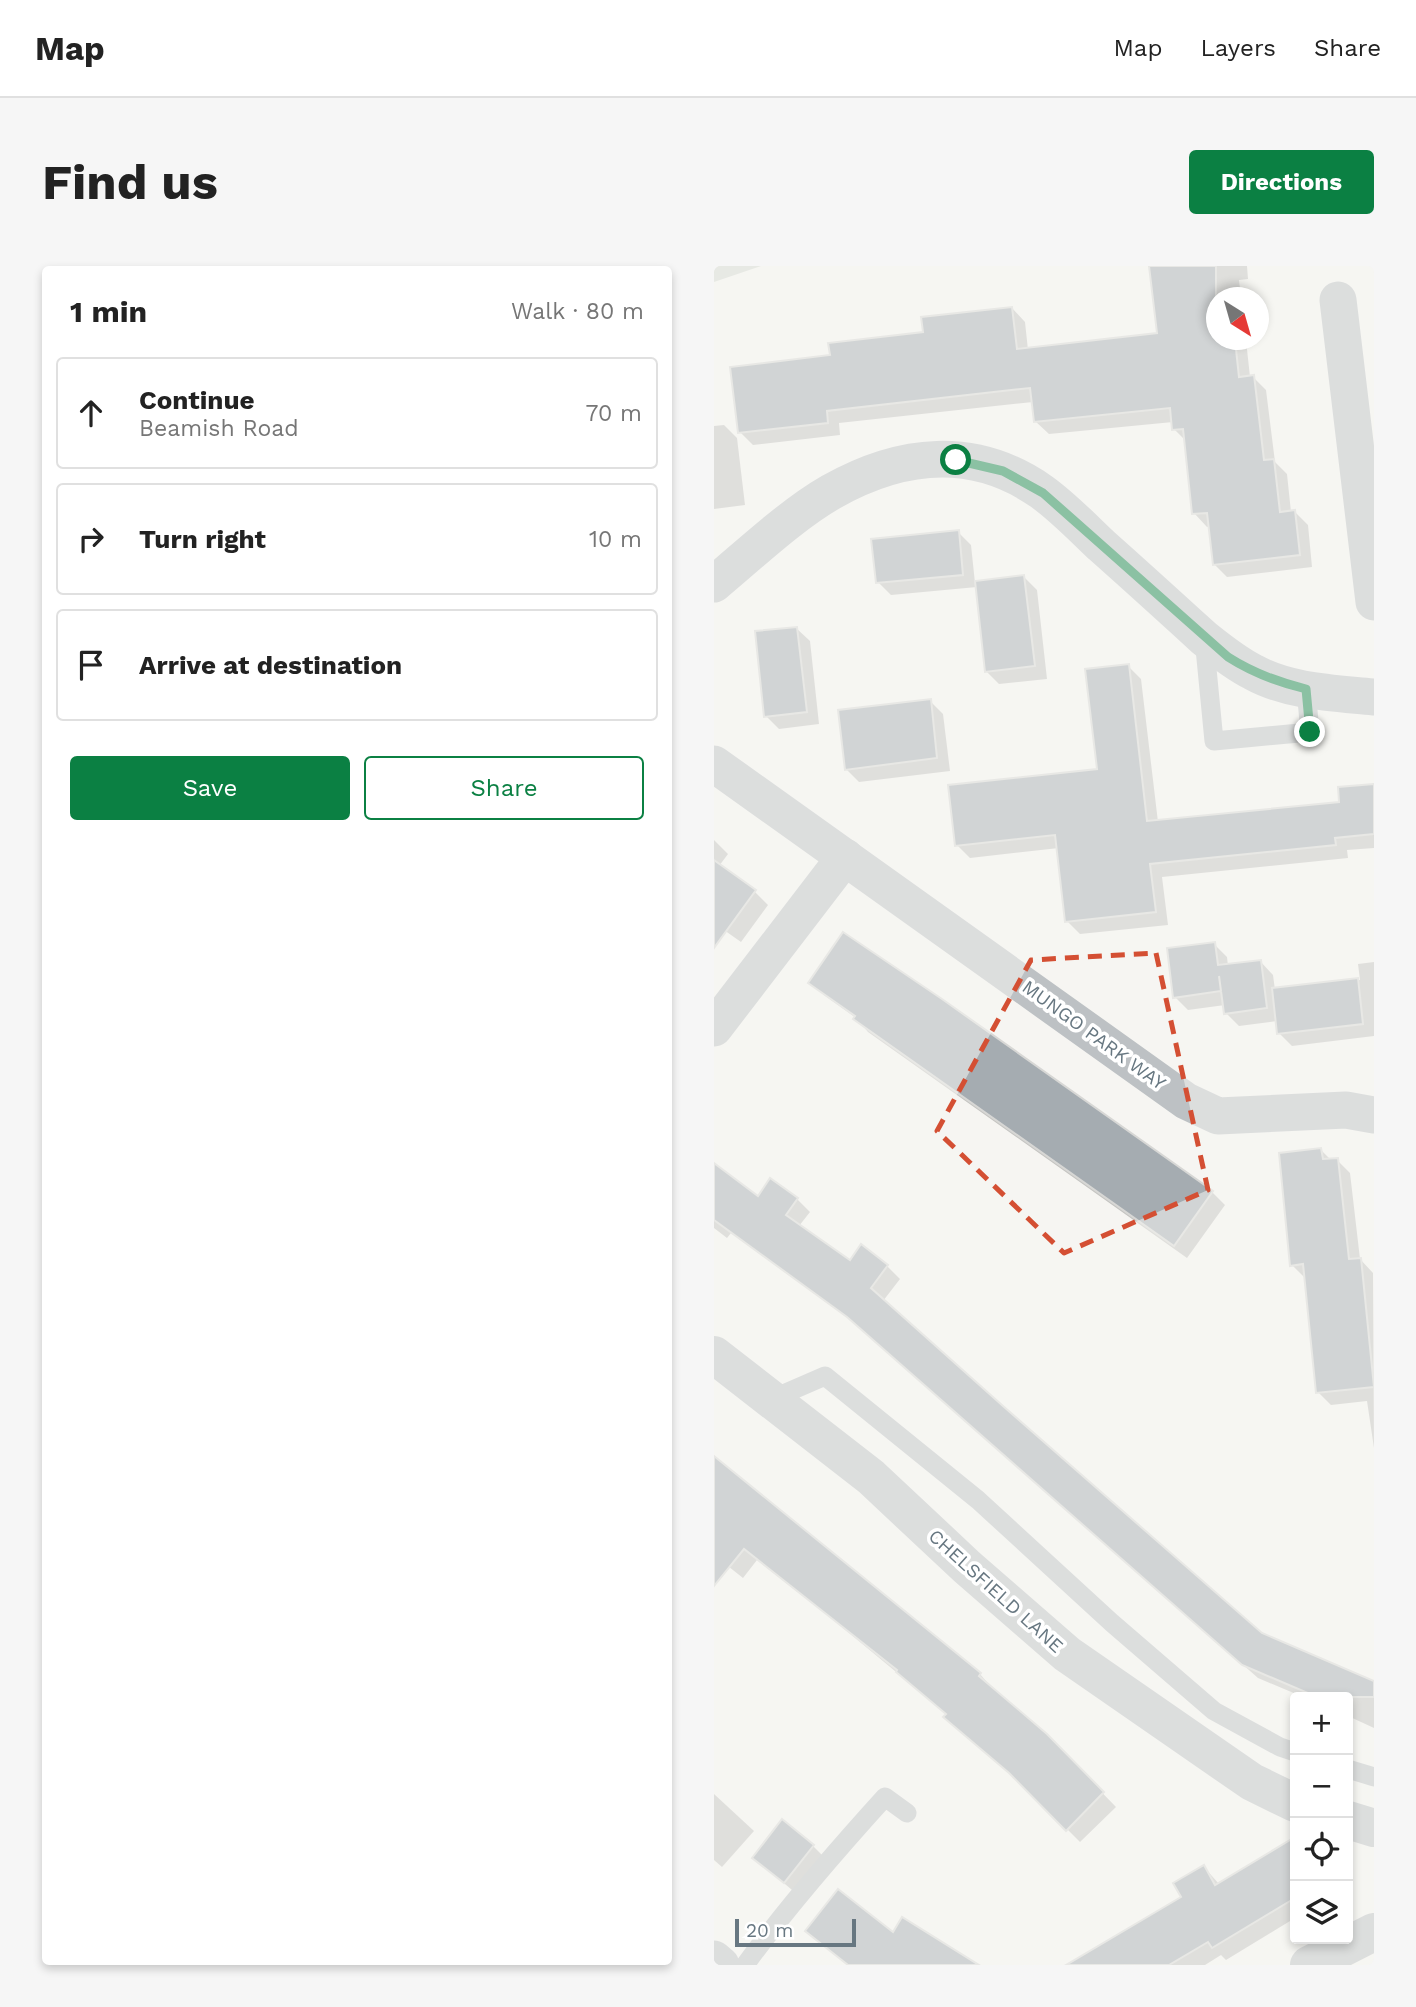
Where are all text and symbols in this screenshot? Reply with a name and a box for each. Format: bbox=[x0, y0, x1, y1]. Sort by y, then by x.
text: Map bbox=[35, 29, 105, 68]
text: Map bbox=[1114, 34, 1162, 62]
text: Layers bbox=[1200, 34, 1276, 62]
text: Share bbox=[1314, 34, 1381, 62]
button: Directions bbox=[1189, 150, 1374, 214]
text: Find us bbox=[42, 153, 218, 211]
north arrow bbox=[1206, 287, 1269, 350]
text: 1 min bbox=[70, 294, 147, 329]
text: Walk · 80 m bbox=[511, 298, 644, 325]
text: Continue bbox=[139, 385, 255, 415]
icon: ahead bbox=[72, 394, 110, 432]
text: 70 m bbox=[585, 400, 642, 427]
text: Beamish Road bbox=[139, 415, 299, 442]
route start bbox=[940, 444, 971, 475]
icon: right bbox=[72, 520, 110, 558]
text: Turn right bbox=[139, 524, 266, 554]
text: 10 m bbox=[589, 526, 642, 553]
icon: arrive bbox=[72, 646, 110, 684]
text: Arrive at destination bbox=[139, 650, 402, 680]
route end bbox=[1294, 716, 1325, 747]
button: Save bbox=[70, 756, 350, 820]
button: Share bbox=[364, 756, 644, 820]
street label: MUNGO PARK WAY bbox=[1018, 975, 1170, 1095]
street label: CHELSFIELD LANE bbox=[924, 1524, 1068, 1658]
map controls bbox=[1290, 1692, 1353, 1944]
button: + bbox=[1290, 1692, 1353, 1755]
button: − bbox=[1290, 1755, 1353, 1818]
button: locate bbox=[1290, 1818, 1353, 1881]
button: layers bbox=[1290, 1881, 1353, 1944]
scale bar bbox=[735, 1916, 856, 1948]
text: 20 m bbox=[746, 1919, 793, 1942]

